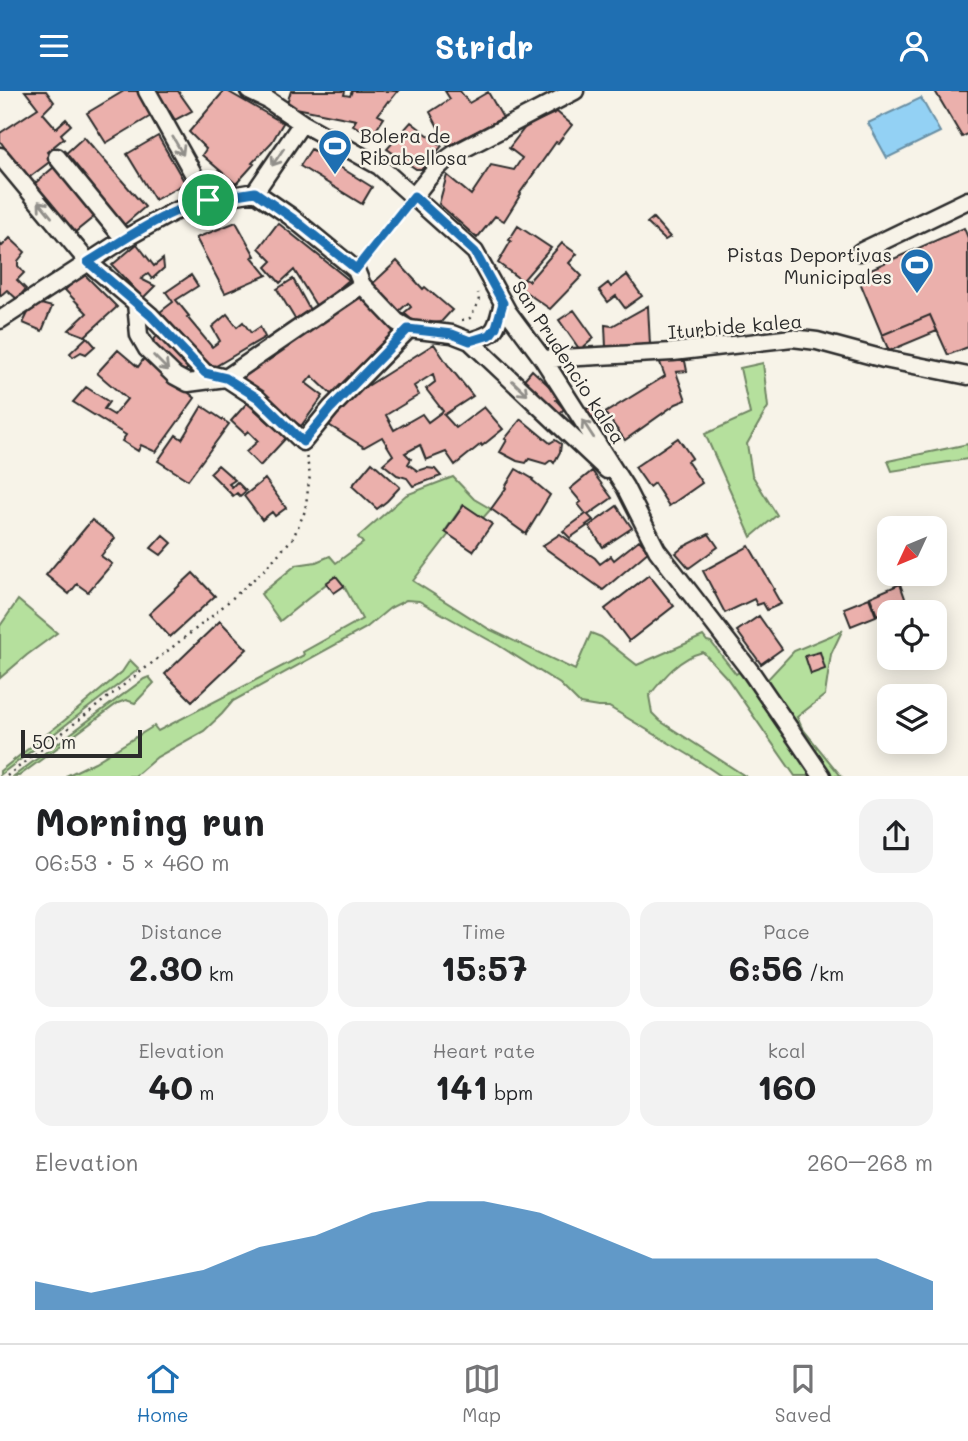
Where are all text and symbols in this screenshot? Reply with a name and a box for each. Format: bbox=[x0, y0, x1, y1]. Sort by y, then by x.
text: Stridr bbox=[435, 25, 533, 67]
icon: menu bbox=[35, 27, 73, 65]
icon: person bbox=[895, 27, 933, 65]
place label: Bolera de Ribabellosa bbox=[360, 123, 468, 170]
sports icon: Bolera de Ribabellosa bbox=[316, 127, 354, 176]
one-way arrow bbox=[171, 135, 185, 155]
one-way arrow bbox=[271, 147, 285, 166]
pin bbox=[178, 170, 238, 230]
icon: arrive bbox=[189, 181, 227, 219]
one-way arrow bbox=[37, 201, 53, 219]
place label: Pistas Deportivas Municipales bbox=[727, 242, 892, 289]
sports icon: Pistas Deportivas Municipales bbox=[898, 246, 936, 295]
street label: San Prudencio kalea bbox=[507, 276, 631, 448]
street label: Iturbide kalea bbox=[667, 308, 803, 344]
one-way arrow bbox=[153, 354, 170, 371]
one-way arrow bbox=[511, 379, 528, 396]
one-way arrow bbox=[581, 420, 595, 440]
north arrow bbox=[877, 516, 947, 586]
map controls bbox=[877, 516, 947, 754]
button: locate bbox=[877, 600, 947, 670]
button: layers bbox=[877, 684, 947, 754]
scale bar bbox=[21, 727, 142, 759]
text: 50 m bbox=[32, 729, 76, 754]
text: Morning run bbox=[35, 796, 265, 846]
button: share bbox=[859, 799, 933, 873]
text: 06:53 · 5 × 460 m bbox=[35, 847, 230, 877]
text: Distance bbox=[140, 919, 222, 944]
text: Time bbox=[462, 919, 506, 944]
text: Pace bbox=[763, 919, 810, 944]
text: 2.30 bbox=[129, 944, 203, 990]
text: 15:57 bbox=[441, 944, 527, 990]
text: 6:56 bbox=[729, 944, 803, 990]
text: km bbox=[203, 961, 234, 986]
text: /km bbox=[803, 961, 844, 986]
text: Elevation bbox=[139, 1038, 224, 1063]
text: Heart rate bbox=[433, 1038, 535, 1063]
text: kcal bbox=[768, 1038, 806, 1063]
text: 40 bbox=[148, 1063, 193, 1109]
text: 141 bbox=[435, 1063, 488, 1109]
text: 160 bbox=[757, 1063, 816, 1109]
text: m bbox=[193, 1080, 214, 1105]
text: bpm bbox=[488, 1080, 533, 1105]
text: Elevation bbox=[35, 1147, 138, 1177]
text: 260–268 m bbox=[807, 1147, 933, 1177]
tab: Home bbox=[137, 1360, 189, 1427]
tab: Map bbox=[462, 1360, 501, 1427]
tab: Saved bbox=[775, 1360, 831, 1427]

